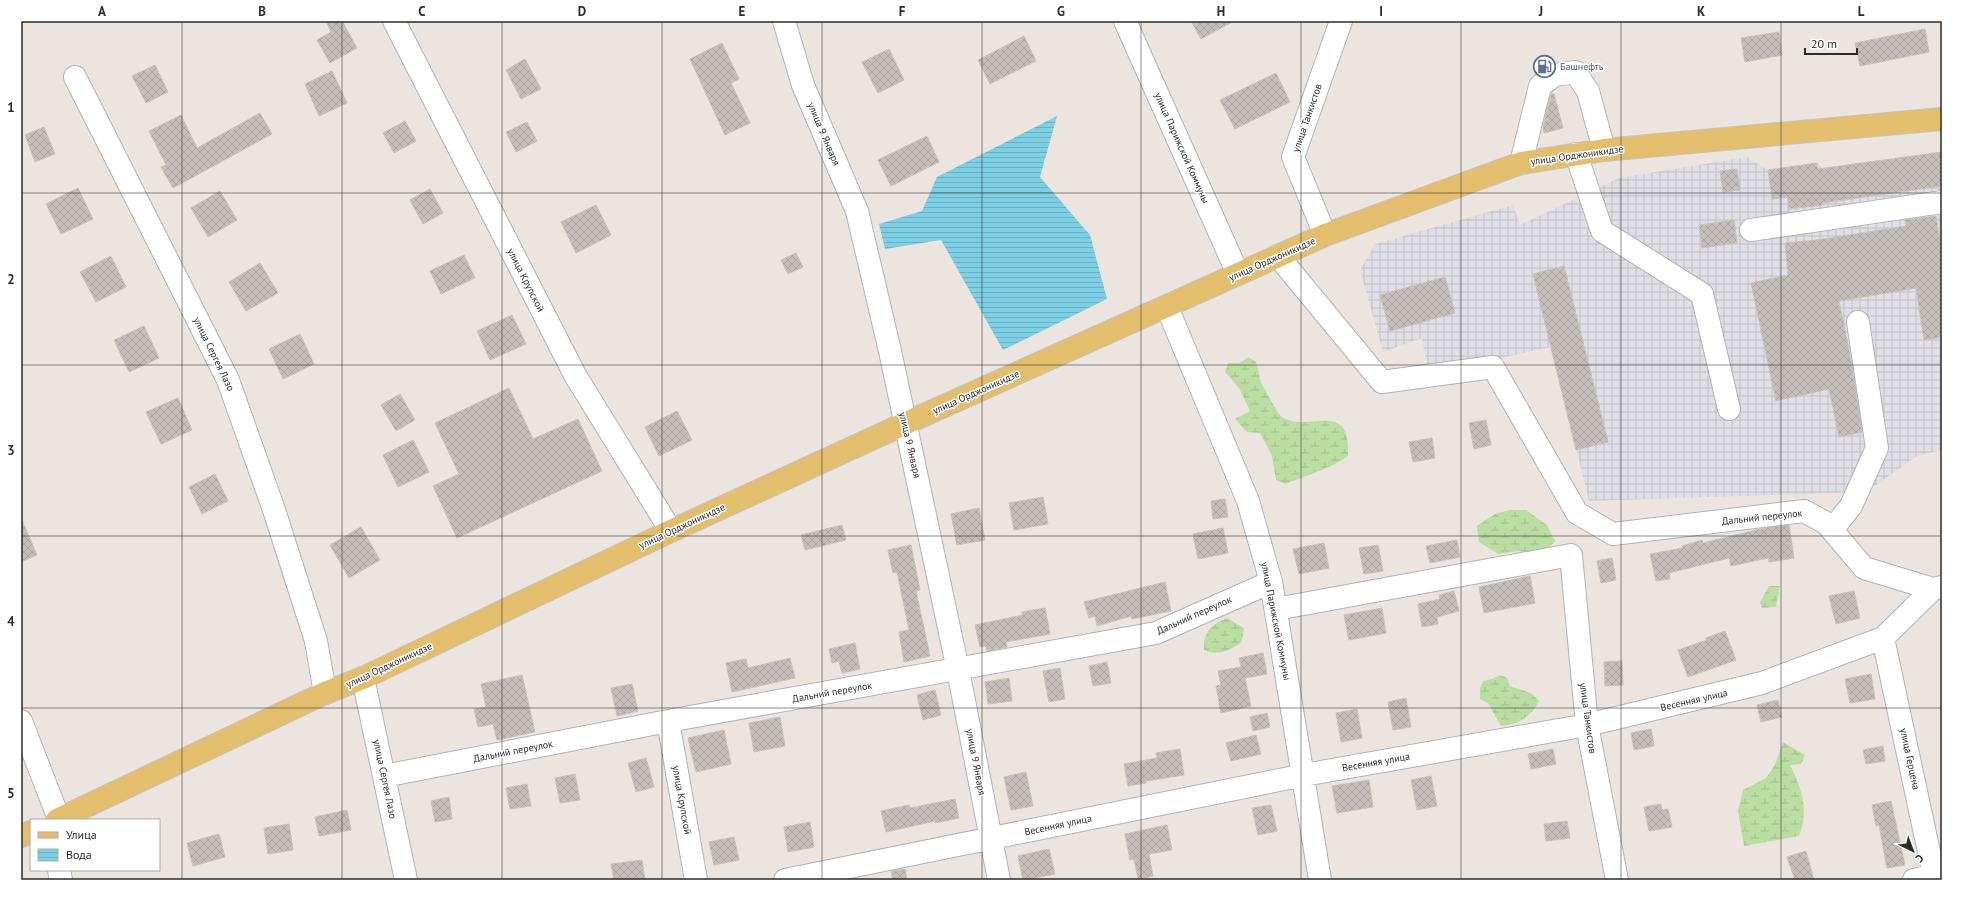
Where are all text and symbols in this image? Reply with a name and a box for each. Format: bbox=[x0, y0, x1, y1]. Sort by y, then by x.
text: A bbox=[98, 3, 106, 20]
text: B bbox=[258, 3, 266, 20]
text: C bbox=[418, 3, 426, 20]
text: D bbox=[578, 3, 586, 20]
text: E bbox=[739, 3, 746, 20]
text: F bbox=[899, 3, 906, 20]
text: G bbox=[1057, 3, 1065, 20]
text: H bbox=[1217, 3, 1225, 20]
text: I bbox=[1379, 3, 1383, 20]
text: J bbox=[1538, 3, 1543, 20]
text: K bbox=[1697, 3, 1705, 20]
text: L bbox=[1858, 3, 1865, 20]
scale bar bbox=[1805, 30, 1857, 56]
text: 20 m bbox=[1811, 36, 1837, 51]
fuel station icon: Башнефть bbox=[1532, 53, 1558, 79]
place label: Башнефть bbox=[1560, 60, 1604, 73]
street label: улица Танкистов bbox=[1289, 82, 1325, 154]
street label: улица Парижской Коммуны bbox=[1152, 90, 1212, 206]
text: 1 bbox=[7, 99, 15, 116]
street label: улица 9 Января bbox=[805, 100, 843, 168]
street label: улица Орджоникидзе bbox=[1530, 142, 1624, 168]
street label: улица Орджоникидзе bbox=[1227, 234, 1317, 284]
street label: улица Крупской bbox=[504, 246, 548, 314]
text: 2 bbox=[7, 271, 15, 288]
street label: улица Сергея Лазо bbox=[190, 315, 238, 393]
street label: улица Орджоникидзе bbox=[931, 367, 1021, 417]
street label: улица 9 Января bbox=[896, 411, 924, 480]
text: 3 bbox=[7, 442, 15, 459]
street label: улица Орджоникидзе bbox=[637, 500, 727, 552]
street label: Дальний переулок bbox=[1721, 506, 1803, 528]
street label: улица Парижской Коммуны bbox=[1258, 561, 1294, 681]
street label: Дальний переулок bbox=[1154, 593, 1234, 637]
text: 4 bbox=[7, 613, 15, 630]
street label: улица Орджоникидзе bbox=[344, 639, 434, 691]
street label: Дальний переулок bbox=[791, 679, 873, 705]
street label: улица Танкистов bbox=[1577, 682, 1599, 754]
street label: Весенняя улица bbox=[1659, 686, 1729, 714]
street label: улица Герцена bbox=[1897, 727, 1923, 791]
street label: улица 9 Января bbox=[963, 728, 989, 797]
street label: Дальний переулок bbox=[472, 737, 554, 765]
street label: улица Сергея Лазо bbox=[370, 738, 400, 820]
street label: Весенняя улица bbox=[1341, 750, 1411, 774]
street label: улица Крупской bbox=[670, 765, 694, 835]
text: 5 bbox=[7, 785, 15, 802]
street label: Весенняя улица bbox=[1023, 812, 1093, 838]
legend bbox=[30, 819, 160, 871]
text: Улица bbox=[66, 827, 97, 842]
north arrow bbox=[1893, 831, 1933, 871]
text: Вода bbox=[66, 847, 92, 862]
text: С bbox=[1913, 851, 1927, 866]

